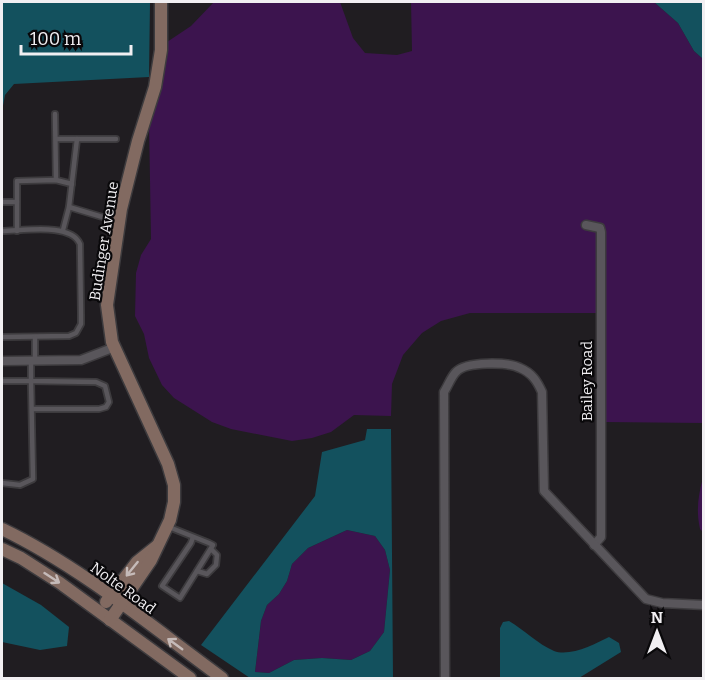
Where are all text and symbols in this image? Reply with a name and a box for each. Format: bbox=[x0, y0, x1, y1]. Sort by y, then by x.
scale bar bbox=[21, 18, 130, 56]
text: 100 m bbox=[30, 28, 81, 50]
street label: Budinger Avenue bbox=[86, 180, 122, 302]
street label: Bailey Road bbox=[578, 341, 596, 421]
street label: Nolte Road bbox=[87, 558, 159, 618]
one-way arrow bbox=[125, 561, 138, 577]
one-way arrow bbox=[43, 572, 60, 584]
north arrow bbox=[627, 602, 687, 662]
text: N bbox=[651, 608, 663, 627]
one-way arrow bbox=[167, 638, 183, 650]

